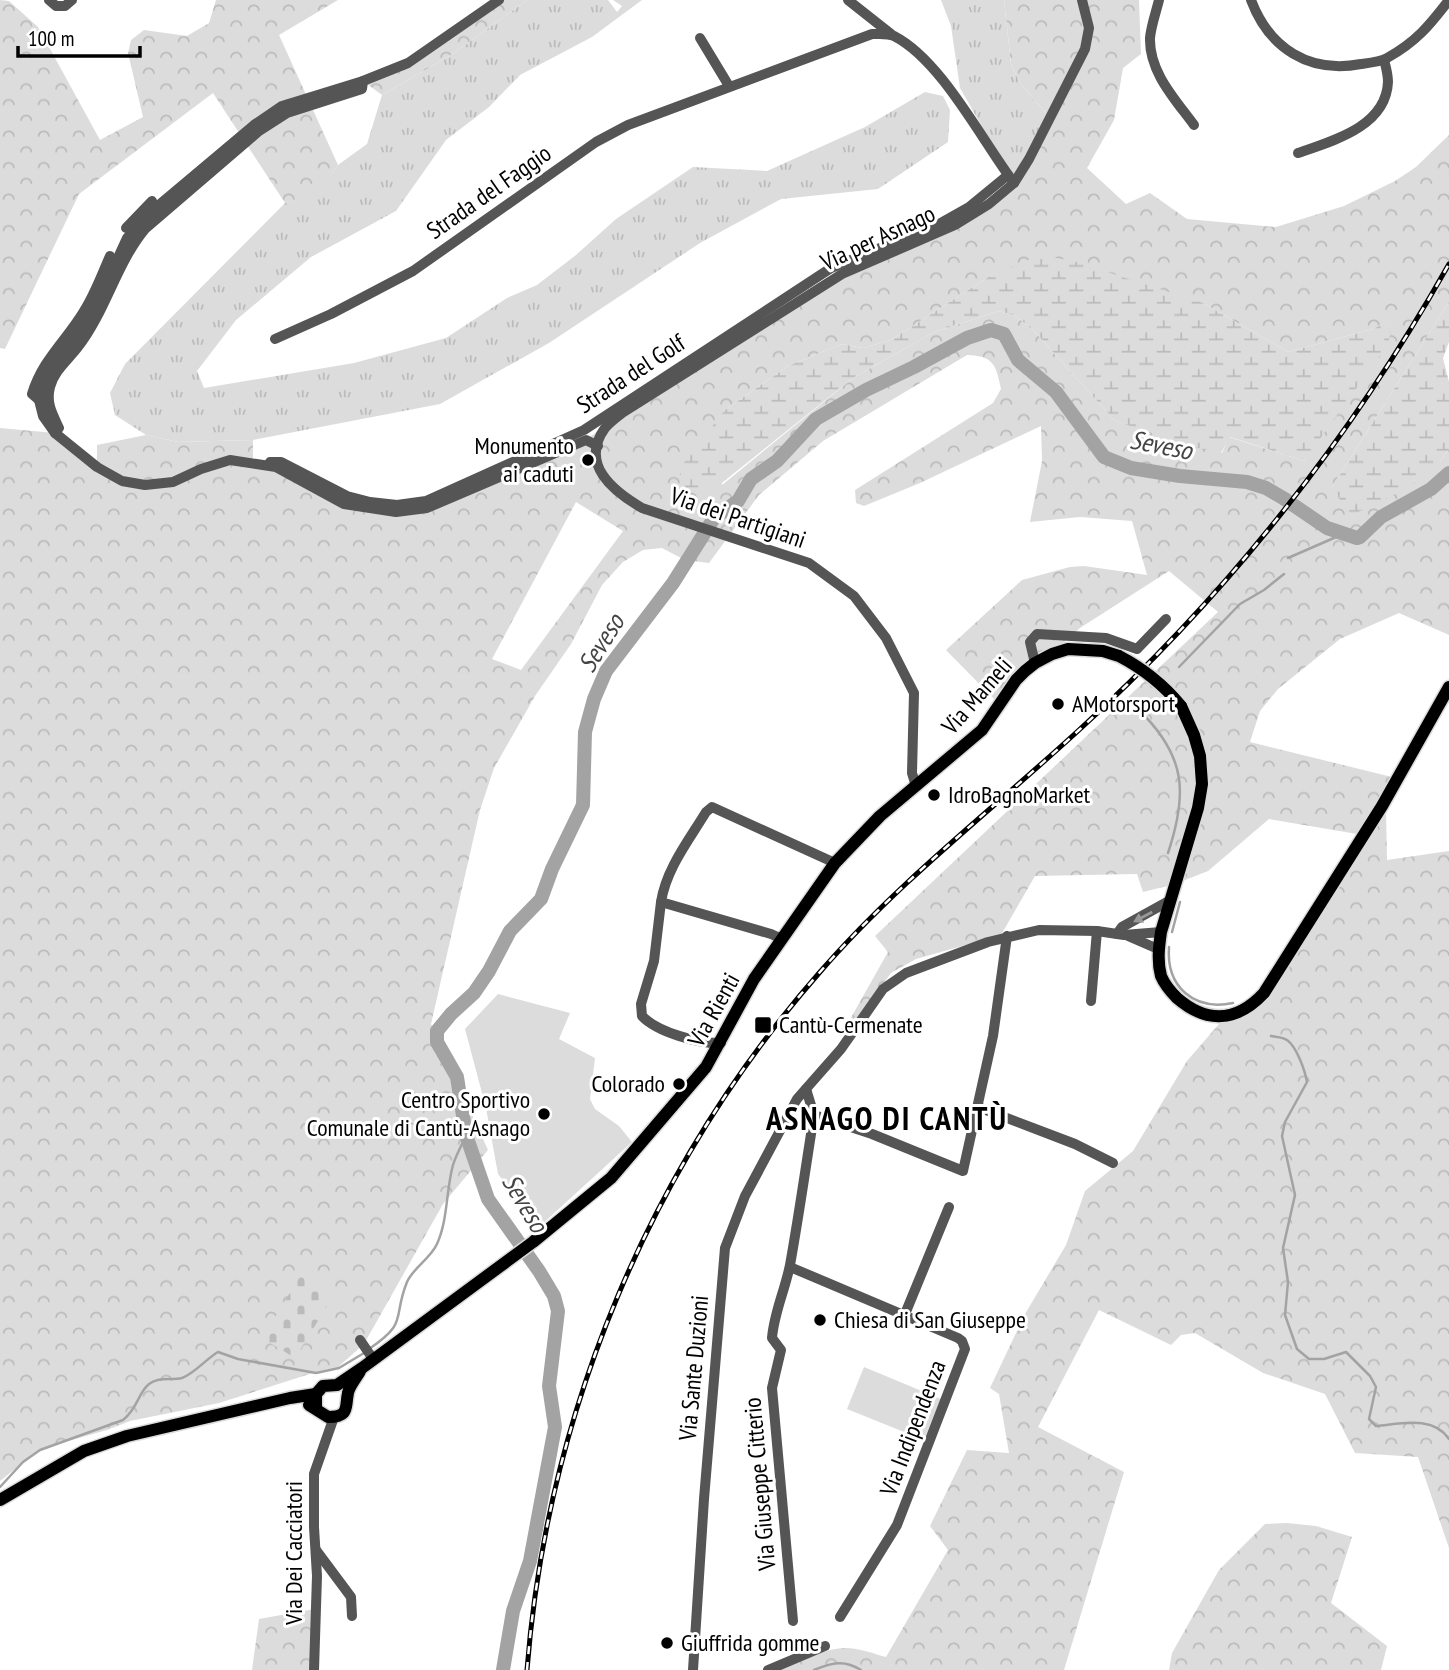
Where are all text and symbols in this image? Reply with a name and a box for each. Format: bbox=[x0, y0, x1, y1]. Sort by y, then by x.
scale bar bbox=[18, 14, 140, 58]
text: 100 m bbox=[28, 25, 74, 52]
street label: Strada del Faggio bbox=[420, 137, 557, 246]
street label: Via per Asnago bbox=[815, 198, 940, 278]
street label: Strada del Golf bbox=[571, 327, 691, 420]
water label: Seveso bbox=[1127, 422, 1197, 467]
place label: Monumento ai caduti bbox=[475, 430, 574, 489]
marker: Monumento ai caduti bbox=[580, 452, 596, 468]
street label: Via dei Partigiani bbox=[665, 480, 810, 555]
water label: Seveso bbox=[570, 606, 632, 678]
street label: Via Mameli bbox=[934, 651, 1019, 741]
place label: AMotorsport bbox=[1072, 688, 1175, 719]
marker: AMotorsport bbox=[1050, 696, 1066, 712]
place label: IdroBagnoMarket bbox=[948, 779, 1091, 810]
marker: IdroBagnoMarket bbox=[926, 787, 942, 803]
one-way arrow bbox=[1132, 910, 1152, 922]
street label: Via Rienti bbox=[680, 967, 747, 1053]
place label: Cantù-Cermenate bbox=[779, 1009, 923, 1040]
marker: Cantù-Cermenate bbox=[753, 1015, 773, 1035]
place label: Colorado bbox=[591, 1068, 665, 1099]
marker: Colorado bbox=[671, 1076, 687, 1092]
place label: Centro Sportivo Comunale di Cantù-Asnago bbox=[307, 1084, 530, 1143]
district label: ASNAGO DI CANTÙ bbox=[765, 1097, 1008, 1139]
marker: Centro Sportivo Comunale di Cantù-Asnago bbox=[536, 1106, 552, 1122]
water label: Seveso bbox=[495, 1168, 557, 1239]
street label: Via Sante Duzioni bbox=[672, 1294, 715, 1443]
place label: Chiesa di San Giuseppe bbox=[834, 1304, 1026, 1335]
marker: Chiesa di San Giuseppe bbox=[812, 1312, 828, 1328]
street label: Via Indipendenza bbox=[872, 1356, 953, 1501]
street label: Via Giuseppe Citterio bbox=[736, 1396, 783, 1573]
street label: Via Dei Cacciatori bbox=[278, 1481, 309, 1626]
place label: Giuffrida gomme bbox=[681, 1627, 820, 1658]
marker: Giuffrida gomme bbox=[659, 1635, 675, 1651]

